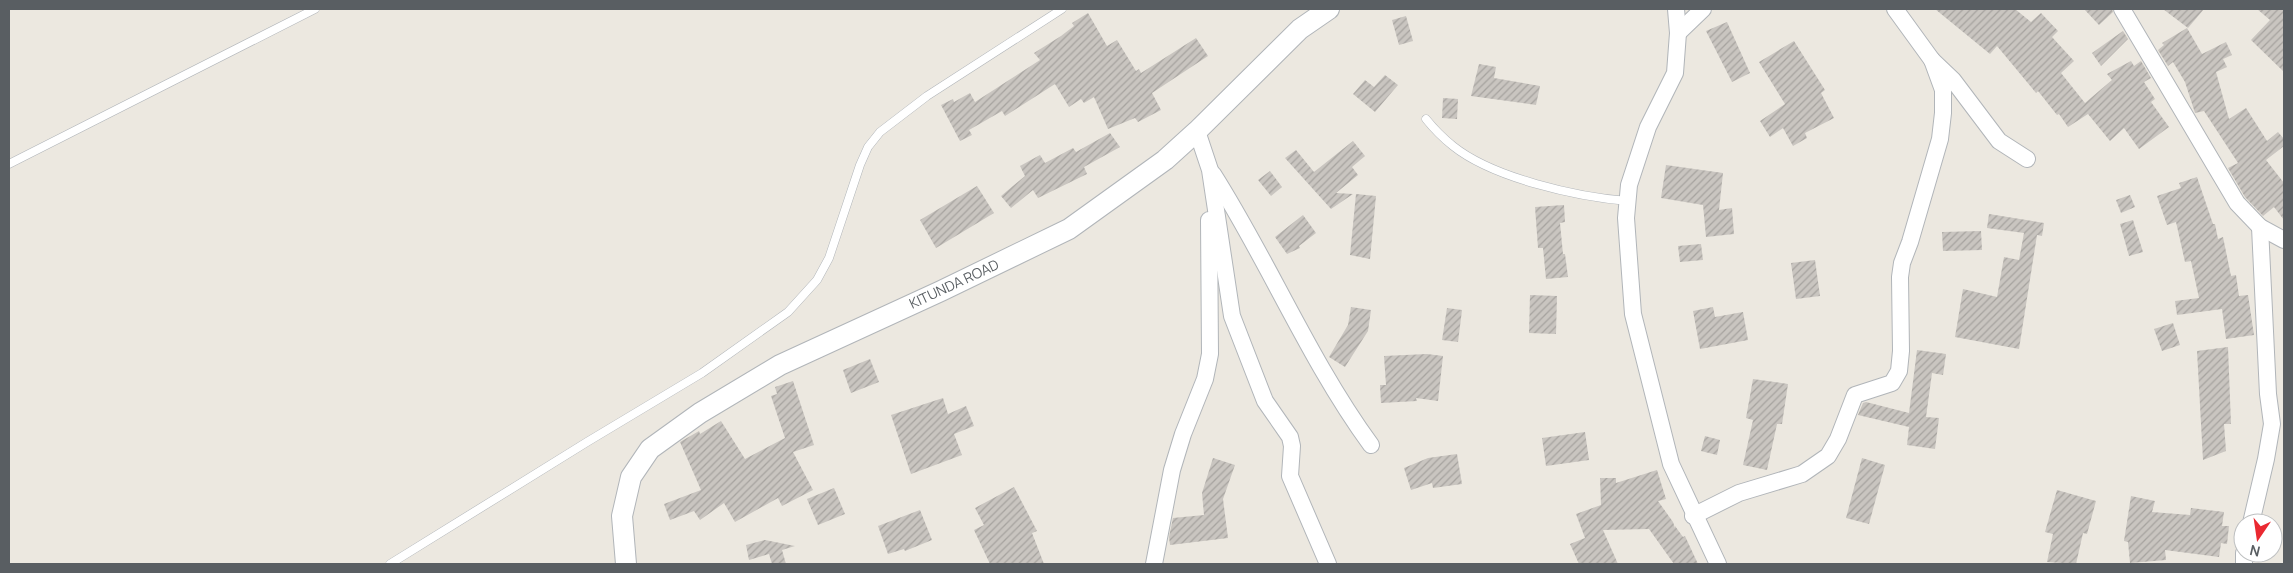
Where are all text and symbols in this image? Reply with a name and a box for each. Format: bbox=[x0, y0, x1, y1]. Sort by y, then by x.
street label: KITUNDA ROAD bbox=[906, 254, 1002, 313]
north arrow bbox=[2233, 513, 2283, 563]
text: N bbox=[2248, 541, 2262, 562]

